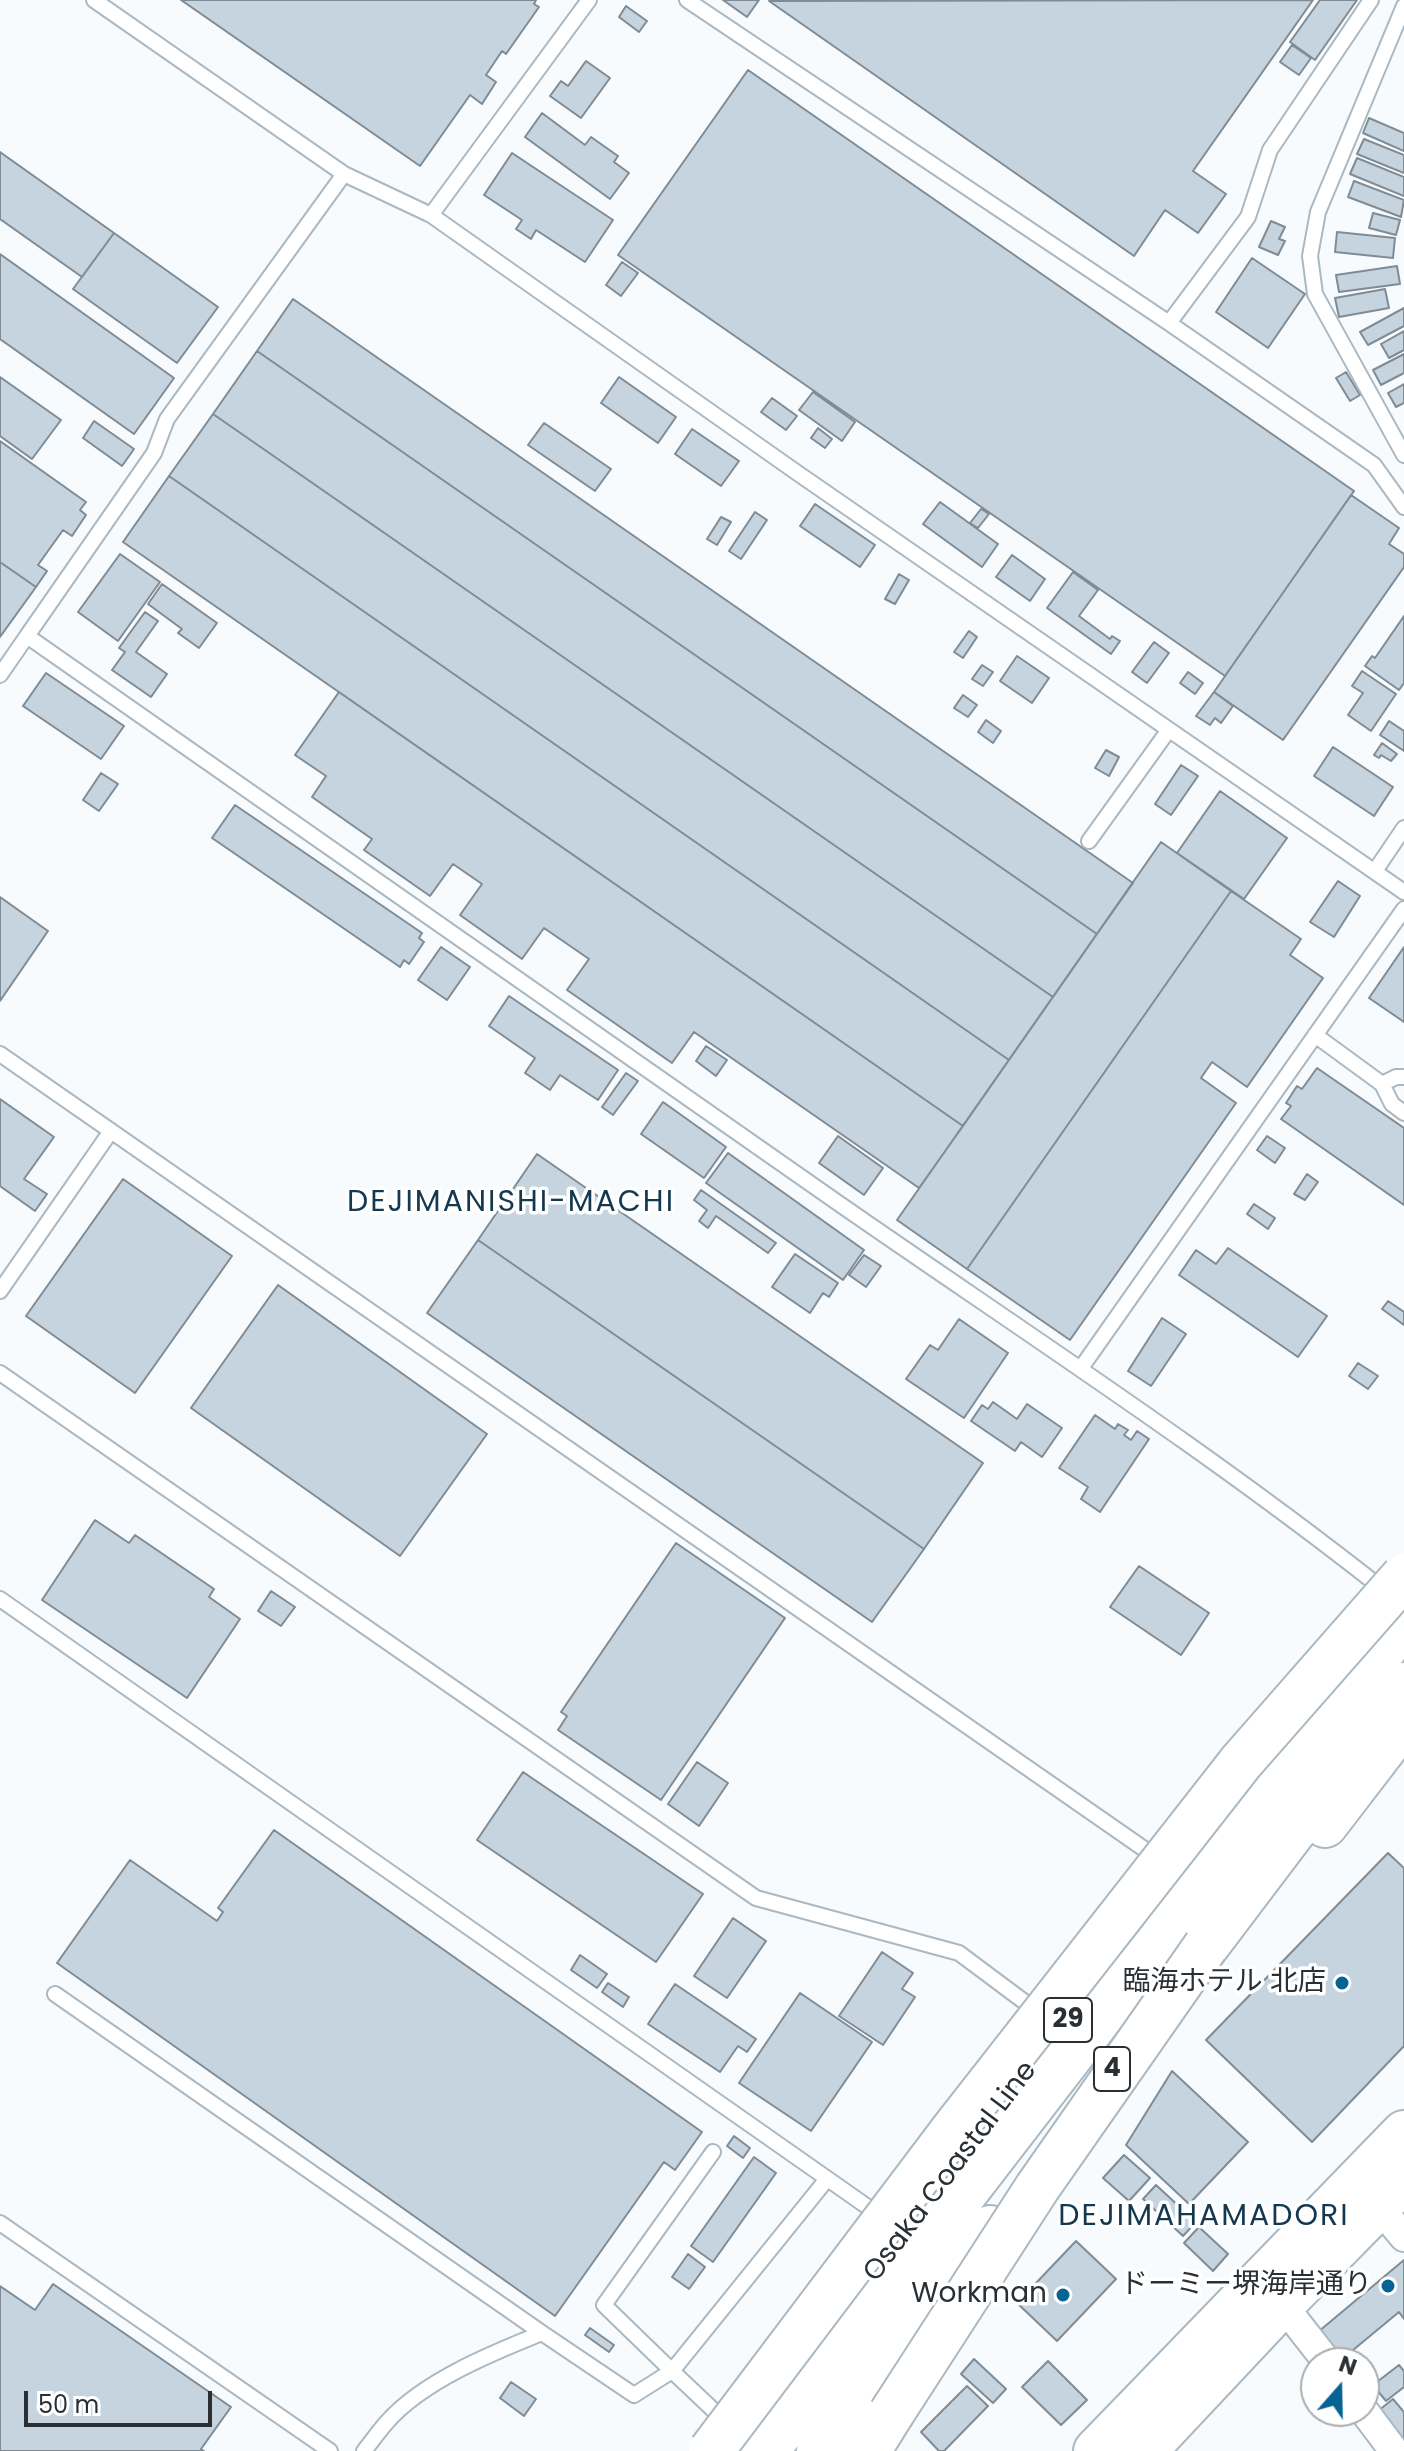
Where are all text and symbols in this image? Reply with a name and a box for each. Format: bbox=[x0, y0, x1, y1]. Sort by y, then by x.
district label: DEJIMANISHI-MACHI bbox=[347, 1185, 675, 1221]
place label: 臨海ホテル 北店 bbox=[1123, 1966, 1326, 2000]
marker: 臨海ホテル 北店 bbox=[1333, 1974, 1351, 1992]
road number: 29 bbox=[1044, 1998, 1092, 2042]
road number: 4 bbox=[1094, 2047, 1130, 2091]
street label: Osaka Coastal Line bbox=[857, 2055, 1045, 2289]
district label: DEJIMAHAMADORI bbox=[1058, 2199, 1350, 2235]
place label: ドーミー堺海岸通り bbox=[1120, 2269, 1372, 2303]
marker: ドーミー堺海岸通り bbox=[1379, 2277, 1397, 2295]
place label: Workman bbox=[911, 2278, 1047, 2312]
marker: Workman bbox=[1054, 2286, 1072, 2304]
north arrow bbox=[1300, 2347, 1380, 2427]
text: N bbox=[1335, 2348, 1361, 2383]
scale bar bbox=[28, 2375, 216, 2425]
text: 50 m bbox=[38, 2388, 99, 2421]

